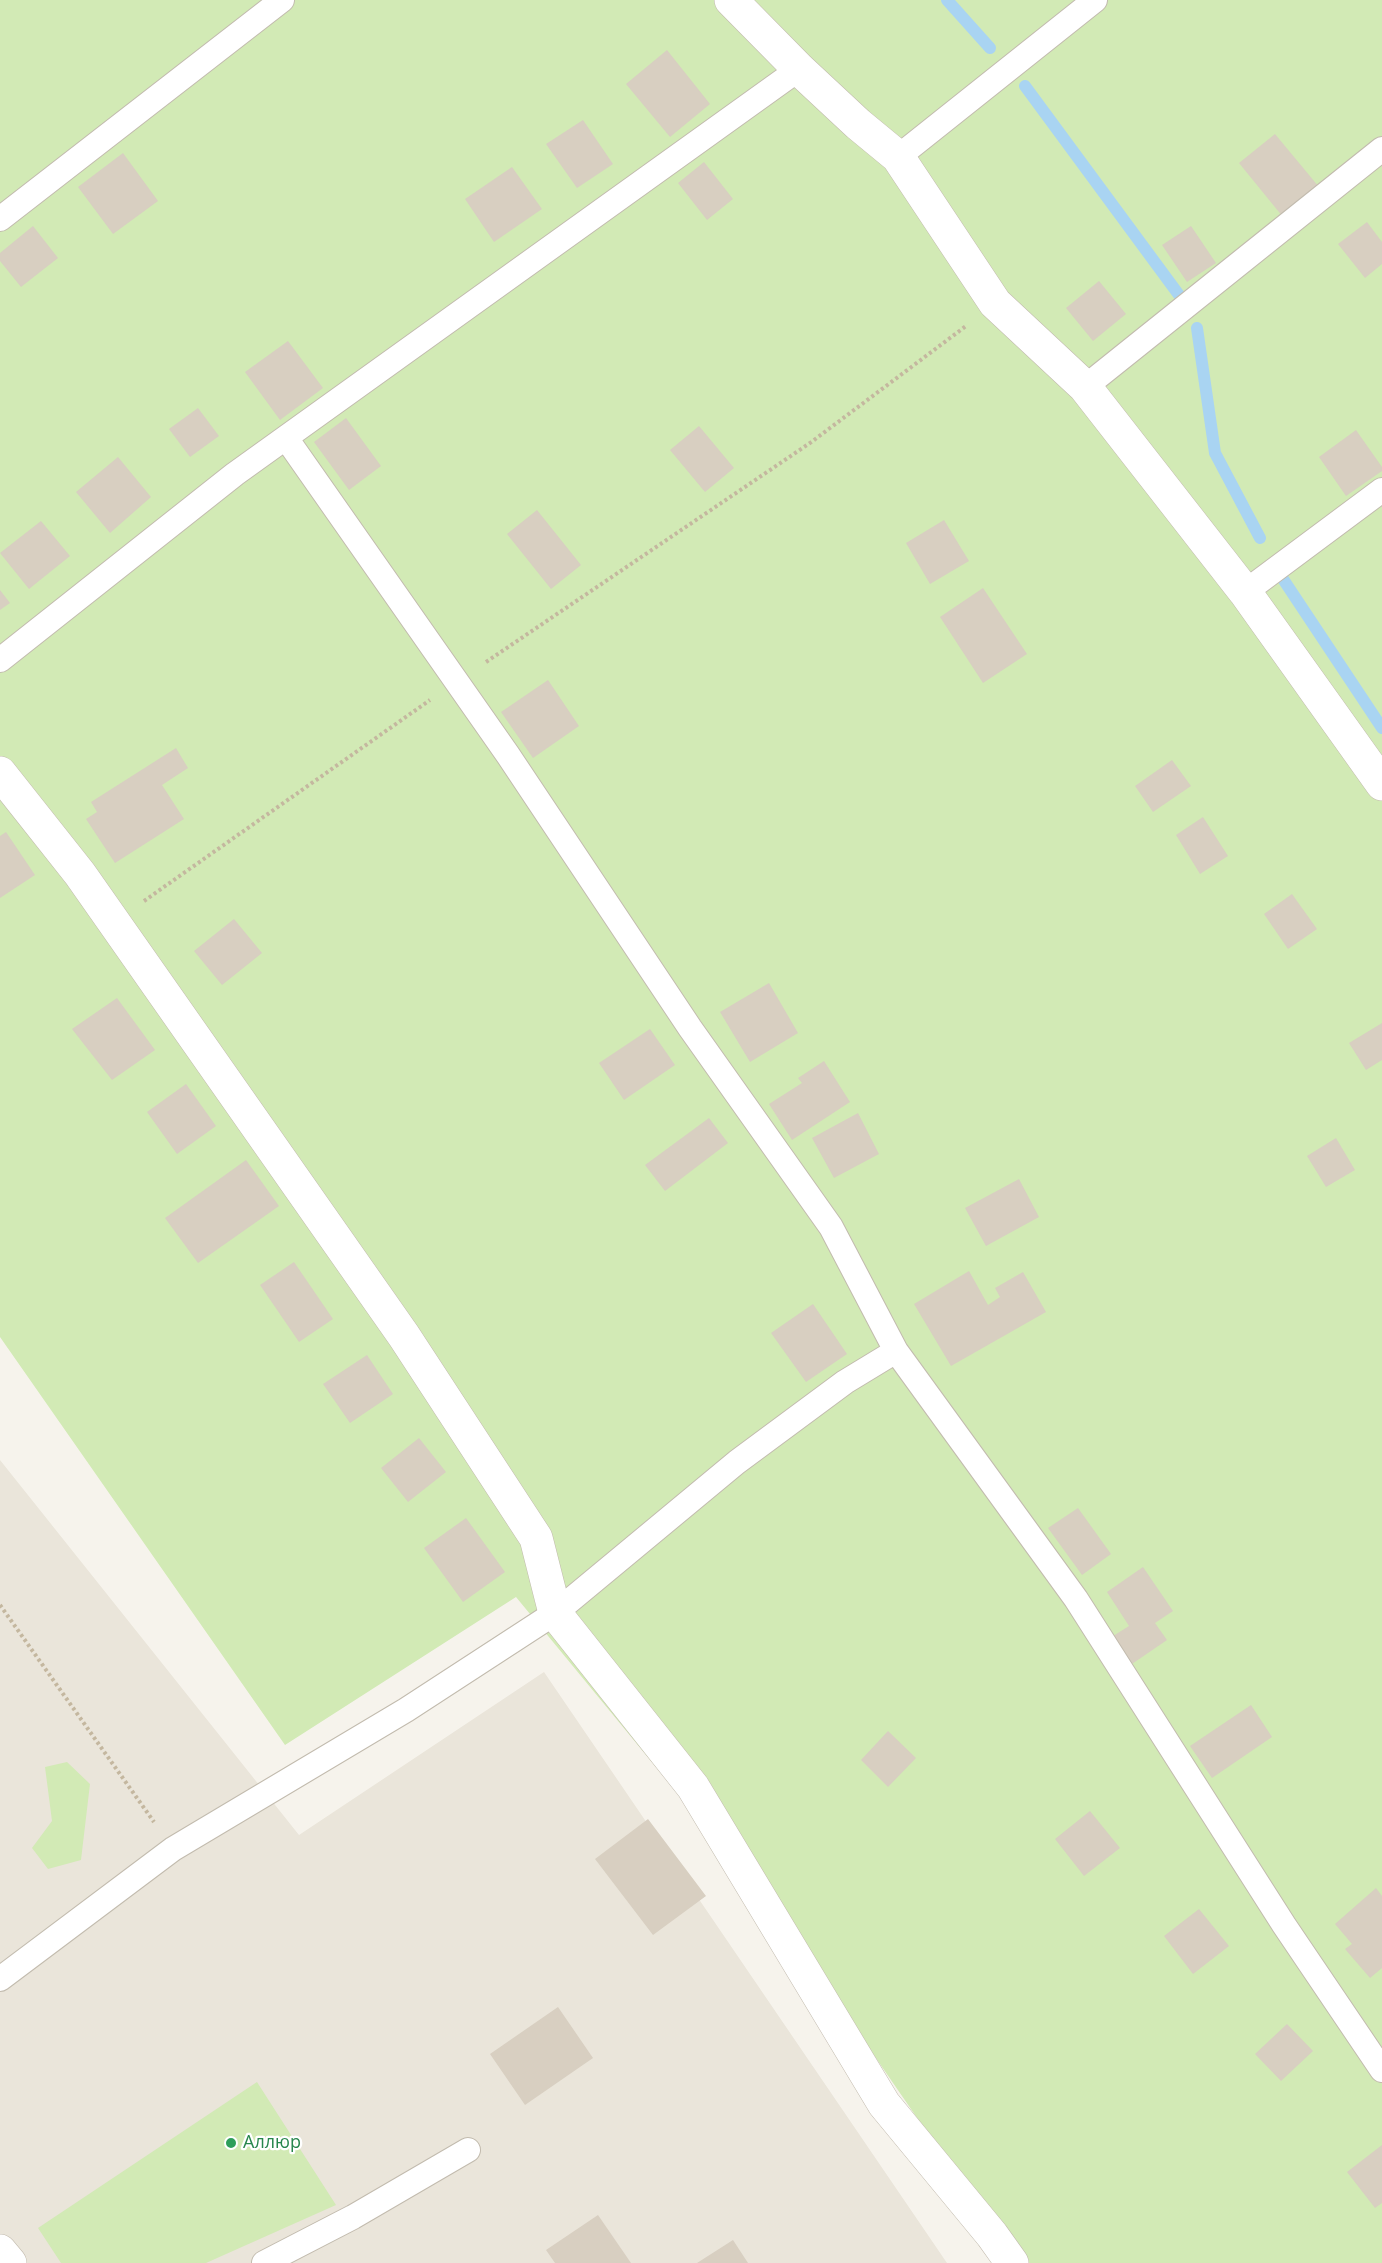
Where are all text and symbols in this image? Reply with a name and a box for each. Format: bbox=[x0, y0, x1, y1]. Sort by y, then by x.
place label: Аллюр bbox=[243, 2132, 301, 2154]
marker: Аллюр bbox=[224, 2136, 238, 2150]

